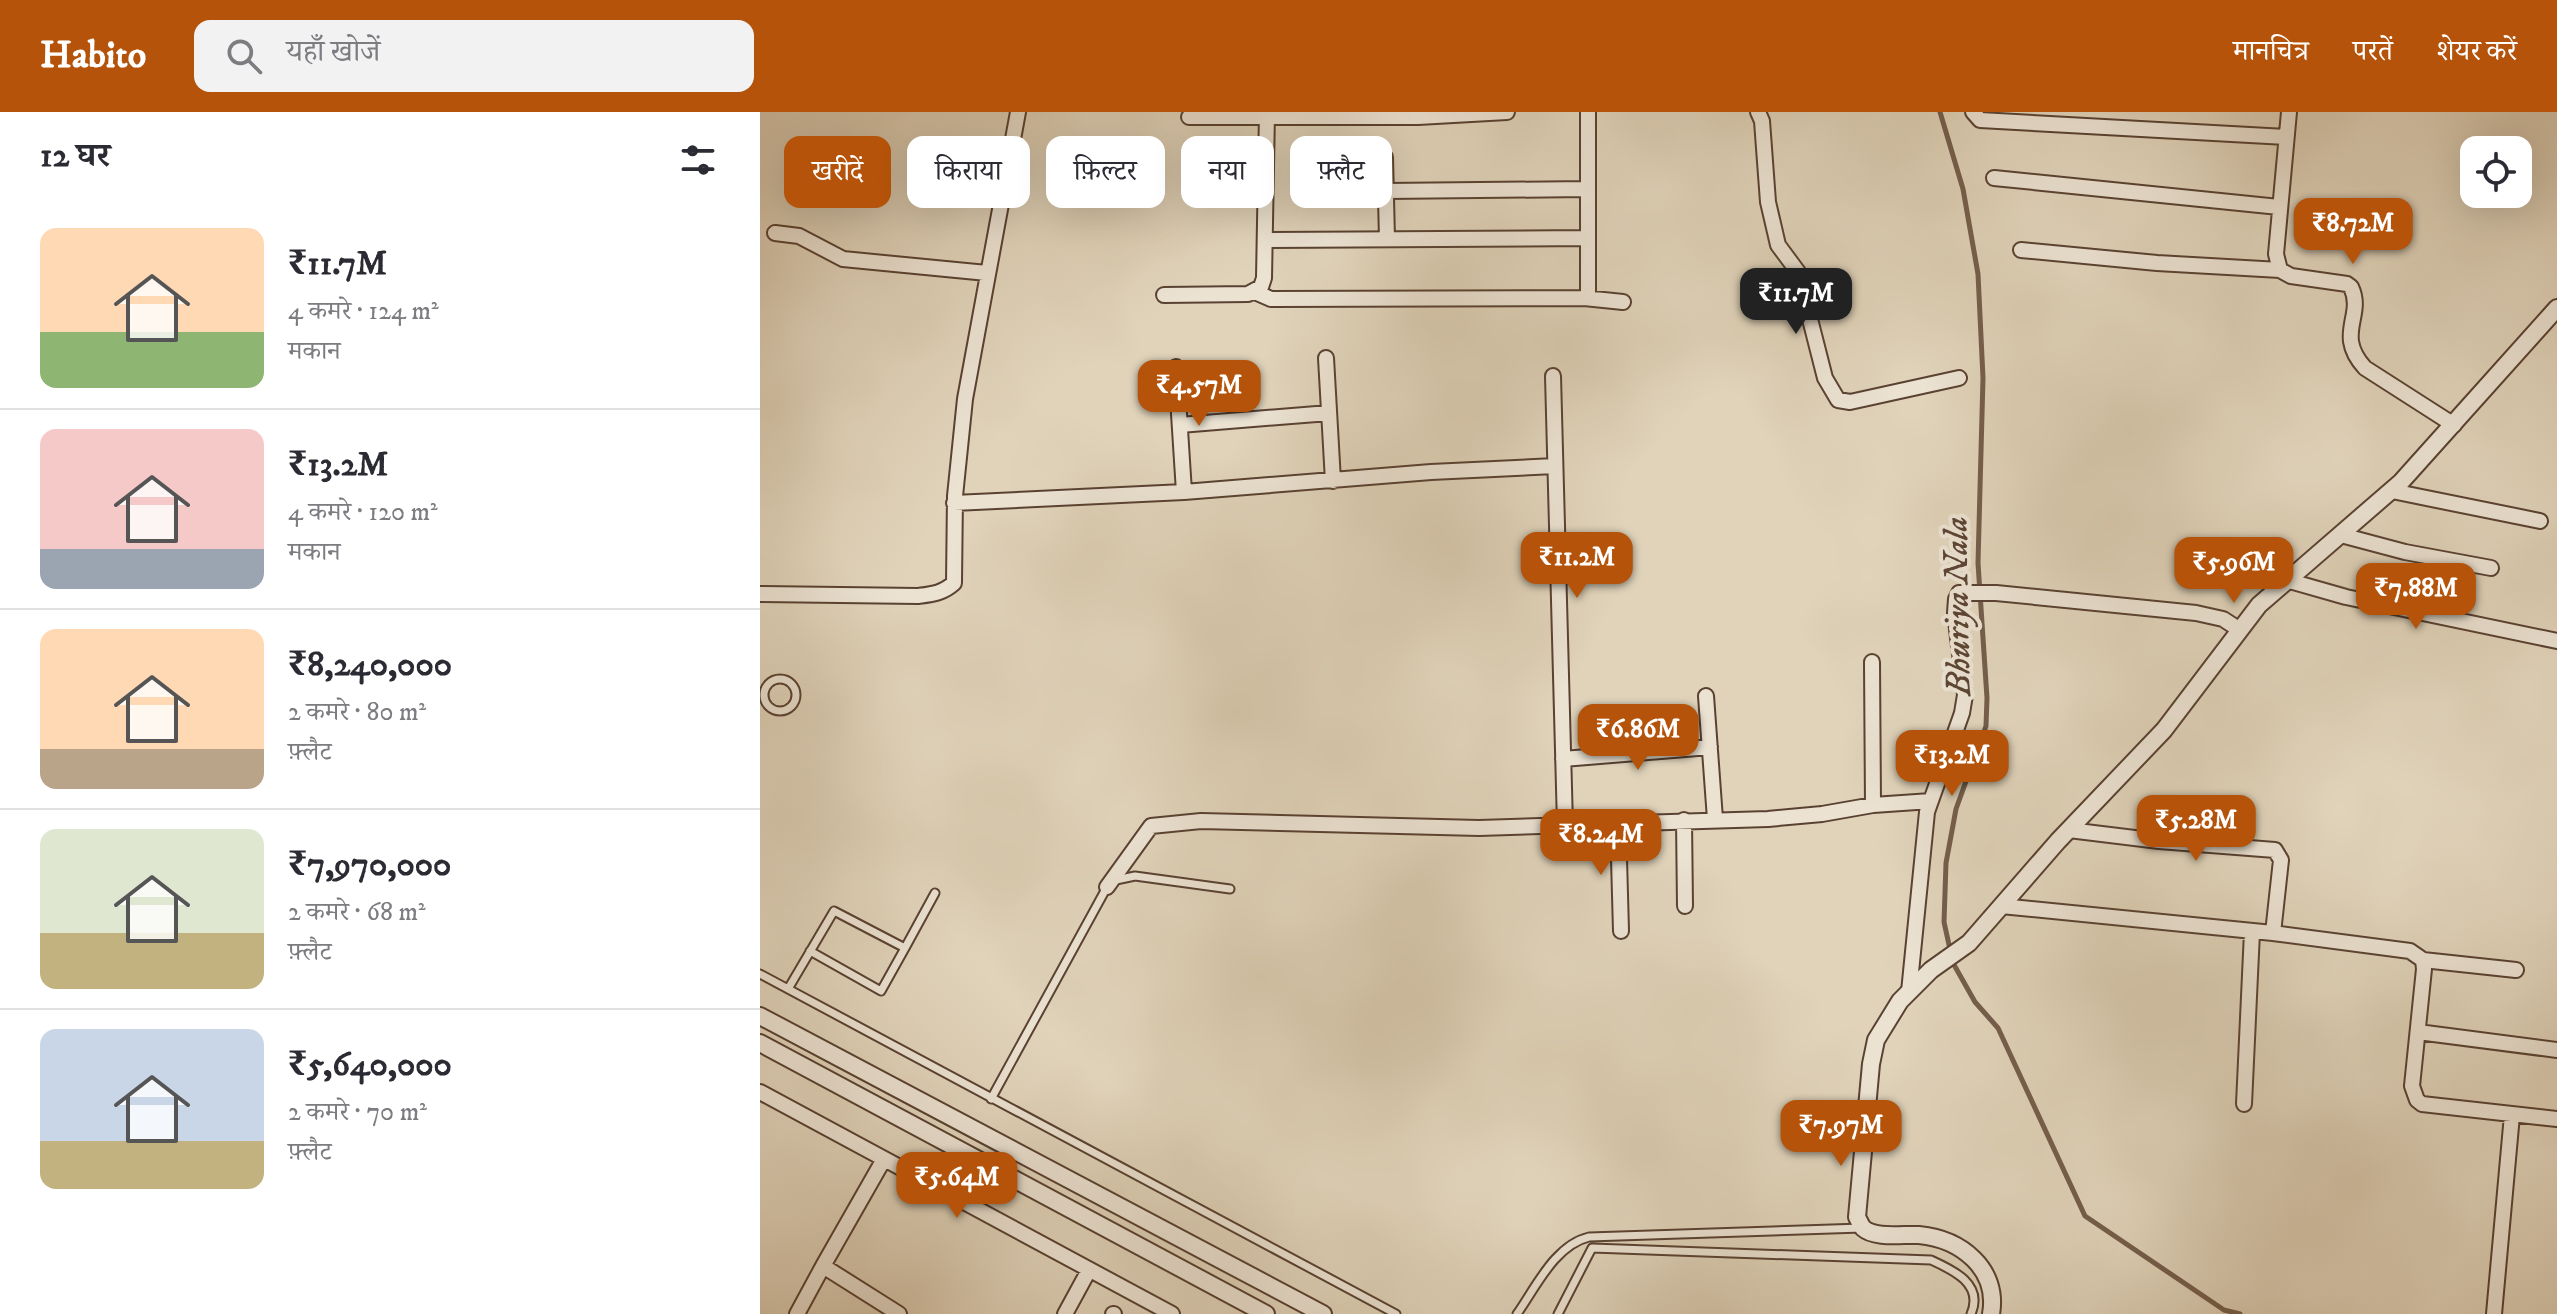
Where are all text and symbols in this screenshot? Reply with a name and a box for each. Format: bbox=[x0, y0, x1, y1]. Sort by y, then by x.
search box bbox=[194, 20, 754, 92]
text: Habito bbox=[40, 32, 146, 80]
icon: search bbox=[222, 34, 266, 78]
text: यहाँ खोजें bbox=[286, 34, 380, 71]
text: मानचित्र bbox=[2233, 34, 2309, 69]
text: परतें bbox=[2353, 34, 2393, 69]
text: शेयर करें bbox=[2437, 34, 2517, 69]
text: 12 घर bbox=[40, 135, 110, 177]
chip: खरीदें bbox=[784, 136, 891, 208]
chip: किराया bbox=[907, 136, 1030, 208]
chip: फ़िल्टर bbox=[1046, 136, 1165, 208]
chip: नया bbox=[1181, 136, 1274, 208]
chip: फ़्लैट bbox=[1290, 136, 1392, 208]
map controls bbox=[2460, 136, 2532, 208]
button: locate bbox=[2460, 136, 2532, 208]
icon: filters bbox=[676, 138, 720, 182]
pin: ₹8.72M bbox=[2288, 198, 2418, 266]
text: ₹8.72M bbox=[2312, 207, 2394, 240]
text: ₹11.7M bbox=[288, 243, 387, 285]
icon: home bbox=[104, 260, 200, 356]
pin: ₹11.7M bbox=[1731, 268, 1861, 336]
text: ₹11.7M bbox=[1758, 277, 1834, 310]
text: 4 कमरे · 124 m² bbox=[288, 295, 439, 328]
text: मकान bbox=[288, 335, 341, 368]
pin: ₹4.57M bbox=[1134, 360, 1264, 428]
text: ₹4.57M bbox=[1156, 369, 1242, 402]
text: ₹13.2M bbox=[288, 444, 388, 486]
icon: home bbox=[104, 461, 200, 557]
text: 4 कमरे · 120 m² bbox=[288, 496, 438, 529]
water label: Bhuriya Nala bbox=[1935, 516, 1981, 697]
pin: ₹11.2M bbox=[1512, 532, 1642, 600]
text: मकान bbox=[288, 536, 341, 569]
pin: ₹5.96M bbox=[2169, 537, 2299, 605]
text: ₹11.2M bbox=[1539, 541, 1615, 574]
text: ₹5.96M bbox=[2192, 546, 2276, 579]
pin: ₹7.88M bbox=[2351, 563, 2481, 631]
text: ₹7.88M bbox=[2374, 572, 2458, 605]
text: ₹8,240,000 bbox=[288, 644, 452, 686]
icon: home bbox=[104, 661, 200, 757]
text: 2 कमरे · 80 m² bbox=[288, 696, 426, 729]
pin: ₹6.86M bbox=[1573, 704, 1703, 772]
text: ₹6.86M bbox=[1596, 713, 1680, 746]
pin: ₹13.2M bbox=[1887, 730, 2017, 798]
text: फ़्लैट bbox=[288, 736, 331, 769]
text: ₹13.2M bbox=[1914, 739, 1990, 772]
pin: ₹5.28M bbox=[2131, 795, 2261, 863]
text: ₹5.28M bbox=[2155, 804, 2237, 837]
pin: ₹8.24M bbox=[1536, 809, 1666, 877]
text: ₹8.24M bbox=[1558, 818, 1644, 851]
text: ₹7,970,000 bbox=[288, 844, 451, 886]
icon: home bbox=[104, 861, 200, 957]
text: 2 कमरे · 68 m² bbox=[288, 896, 426, 929]
text: फ़्लैट bbox=[288, 936, 331, 969]
text: ₹5,640,000 bbox=[288, 1044, 452, 1086]
icon: home bbox=[104, 1061, 200, 1157]
text: 2 कमरे · 70 m² bbox=[288, 1096, 427, 1129]
pin: ₹7.97M bbox=[1776, 1100, 1906, 1168]
text: ₹7.97M bbox=[1799, 1109, 1883, 1142]
text: फ़्लैट bbox=[288, 1136, 331, 1169]
pin: ₹5.64M bbox=[892, 1152, 1022, 1220]
text: ₹5.64M bbox=[914, 1161, 1000, 1194]

